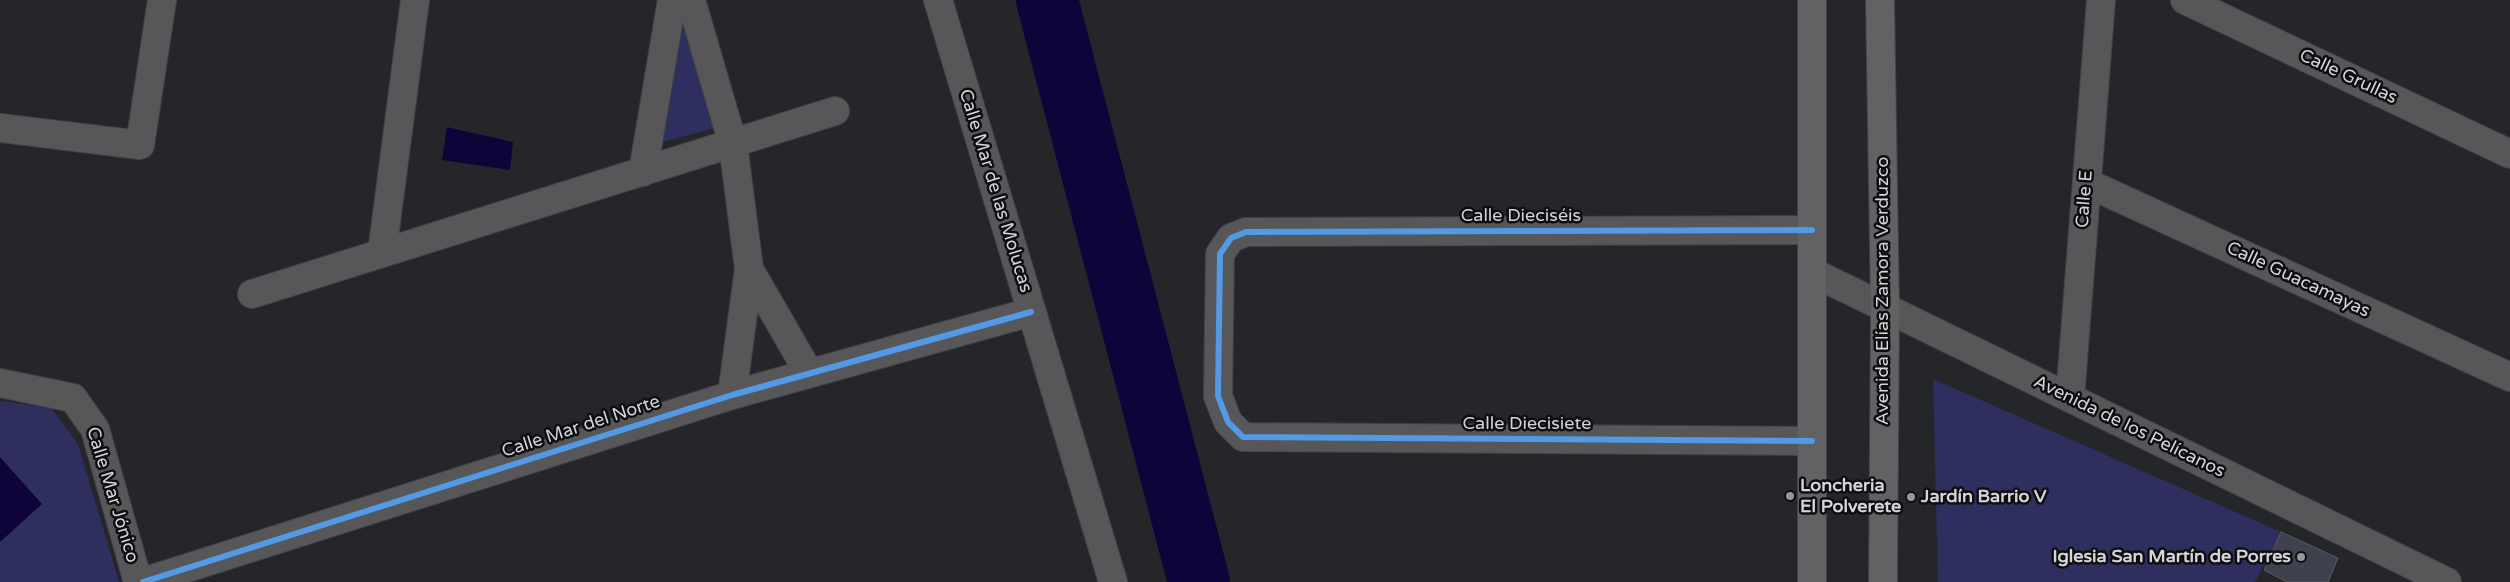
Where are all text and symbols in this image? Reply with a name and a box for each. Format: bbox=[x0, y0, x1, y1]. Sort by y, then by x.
street label: Calle Grullas bbox=[2296, 45, 2400, 109]
street label: Calle Mar de las Molucas bbox=[954, 87, 1036, 295]
street label: Avenida Elías Zamora Verduzco bbox=[1872, 157, 1894, 425]
street label: Calle E bbox=[2072, 169, 2098, 229]
street label: Calle Dieciséis bbox=[1461, 205, 1581, 227]
street label: Calle Guacamayas bbox=[2223, 237, 2373, 323]
street label: Avenida de los Pelícanos bbox=[2030, 371, 2228, 483]
street label: Calle Mar del Norte bbox=[499, 391, 663, 463]
street label: Calle Diecisiete bbox=[1463, 413, 1591, 435]
street label: Calle Mar Jónico bbox=[81, 425, 143, 565]
place label: Loncheria El Polverete bbox=[1800, 475, 1901, 518]
place label: Jardín Barrio V bbox=[1921, 486, 2047, 508]
marker: Loncheria El Polverete bbox=[1784, 490, 1796, 502]
marker: Jardín Barrio V bbox=[1905, 491, 1917, 503]
place label: Iglesia San Martín de Porres bbox=[2053, 546, 2291, 568]
marker: Iglesia San Martín de Porres bbox=[2295, 551, 2307, 563]

